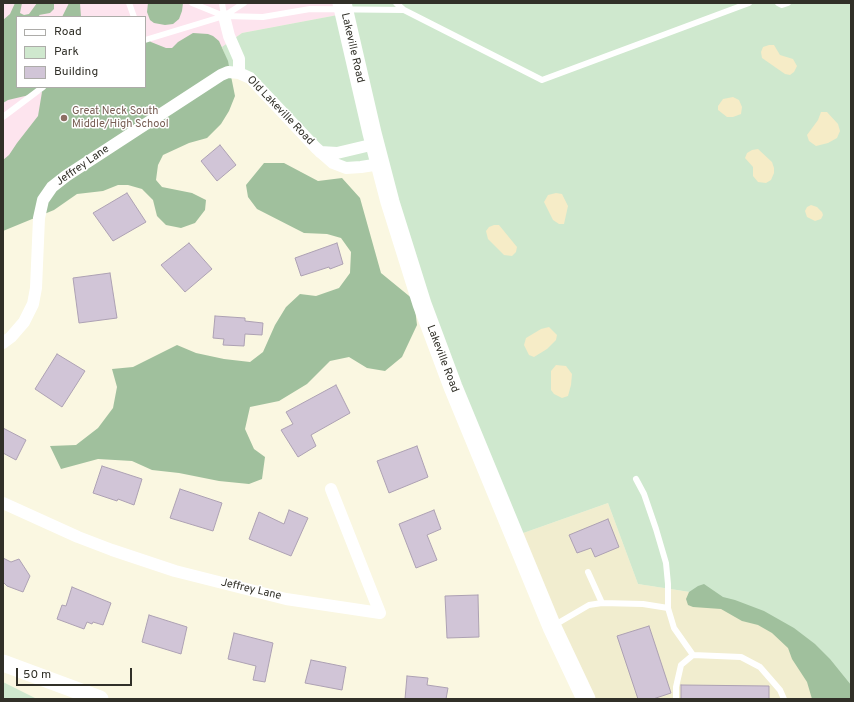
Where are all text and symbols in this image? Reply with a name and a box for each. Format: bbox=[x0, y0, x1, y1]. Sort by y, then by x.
street label: Lakeville Road bbox=[338, 12, 366, 84]
legend bbox=[16, 16, 146, 88]
text: Road bbox=[54, 24, 82, 40]
text: Park bbox=[54, 44, 79, 60]
text: Building bbox=[54, 64, 98, 80]
street label: Old Lakeville Road bbox=[244, 74, 316, 148]
place label: Great Neck South Middle/High School bbox=[72, 105, 169, 131]
marker: Great Neck South Middle/High School bbox=[59, 113, 69, 123]
street label: Jeffrey Lane bbox=[54, 143, 112, 189]
street label: Lakeville Road bbox=[423, 323, 461, 395]
street label: Jeffrey Lane bbox=[219, 577, 283, 603]
scale bar bbox=[18, 660, 134, 686]
text: 50 m bbox=[23, 667, 51, 683]

